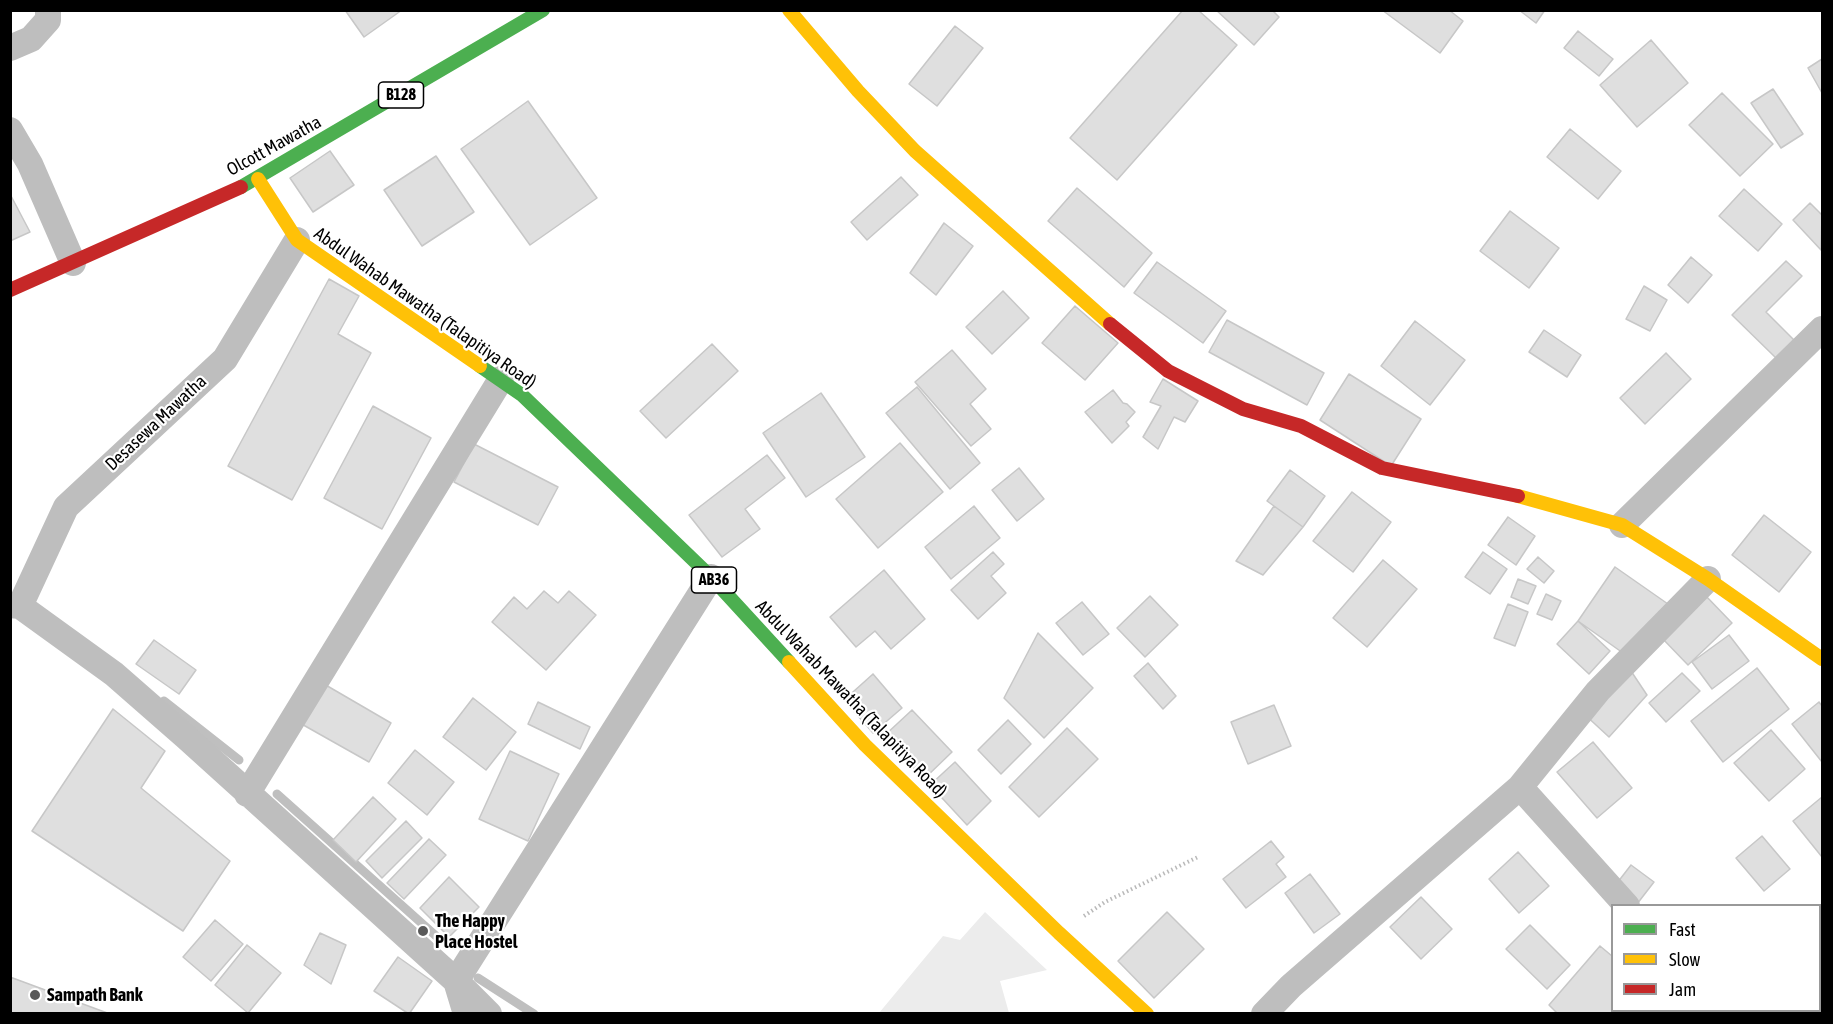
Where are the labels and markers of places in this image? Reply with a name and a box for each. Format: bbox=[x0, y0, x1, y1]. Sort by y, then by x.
place label: The Happy Place Hostel bbox=[435, 910, 517, 952]
marker: The Happy Place Hostel bbox=[416, 924, 430, 938]
place label: Sampath Bank bbox=[47, 984, 143, 1006]
marker: Sampath Bank bbox=[28, 988, 42, 1002]

